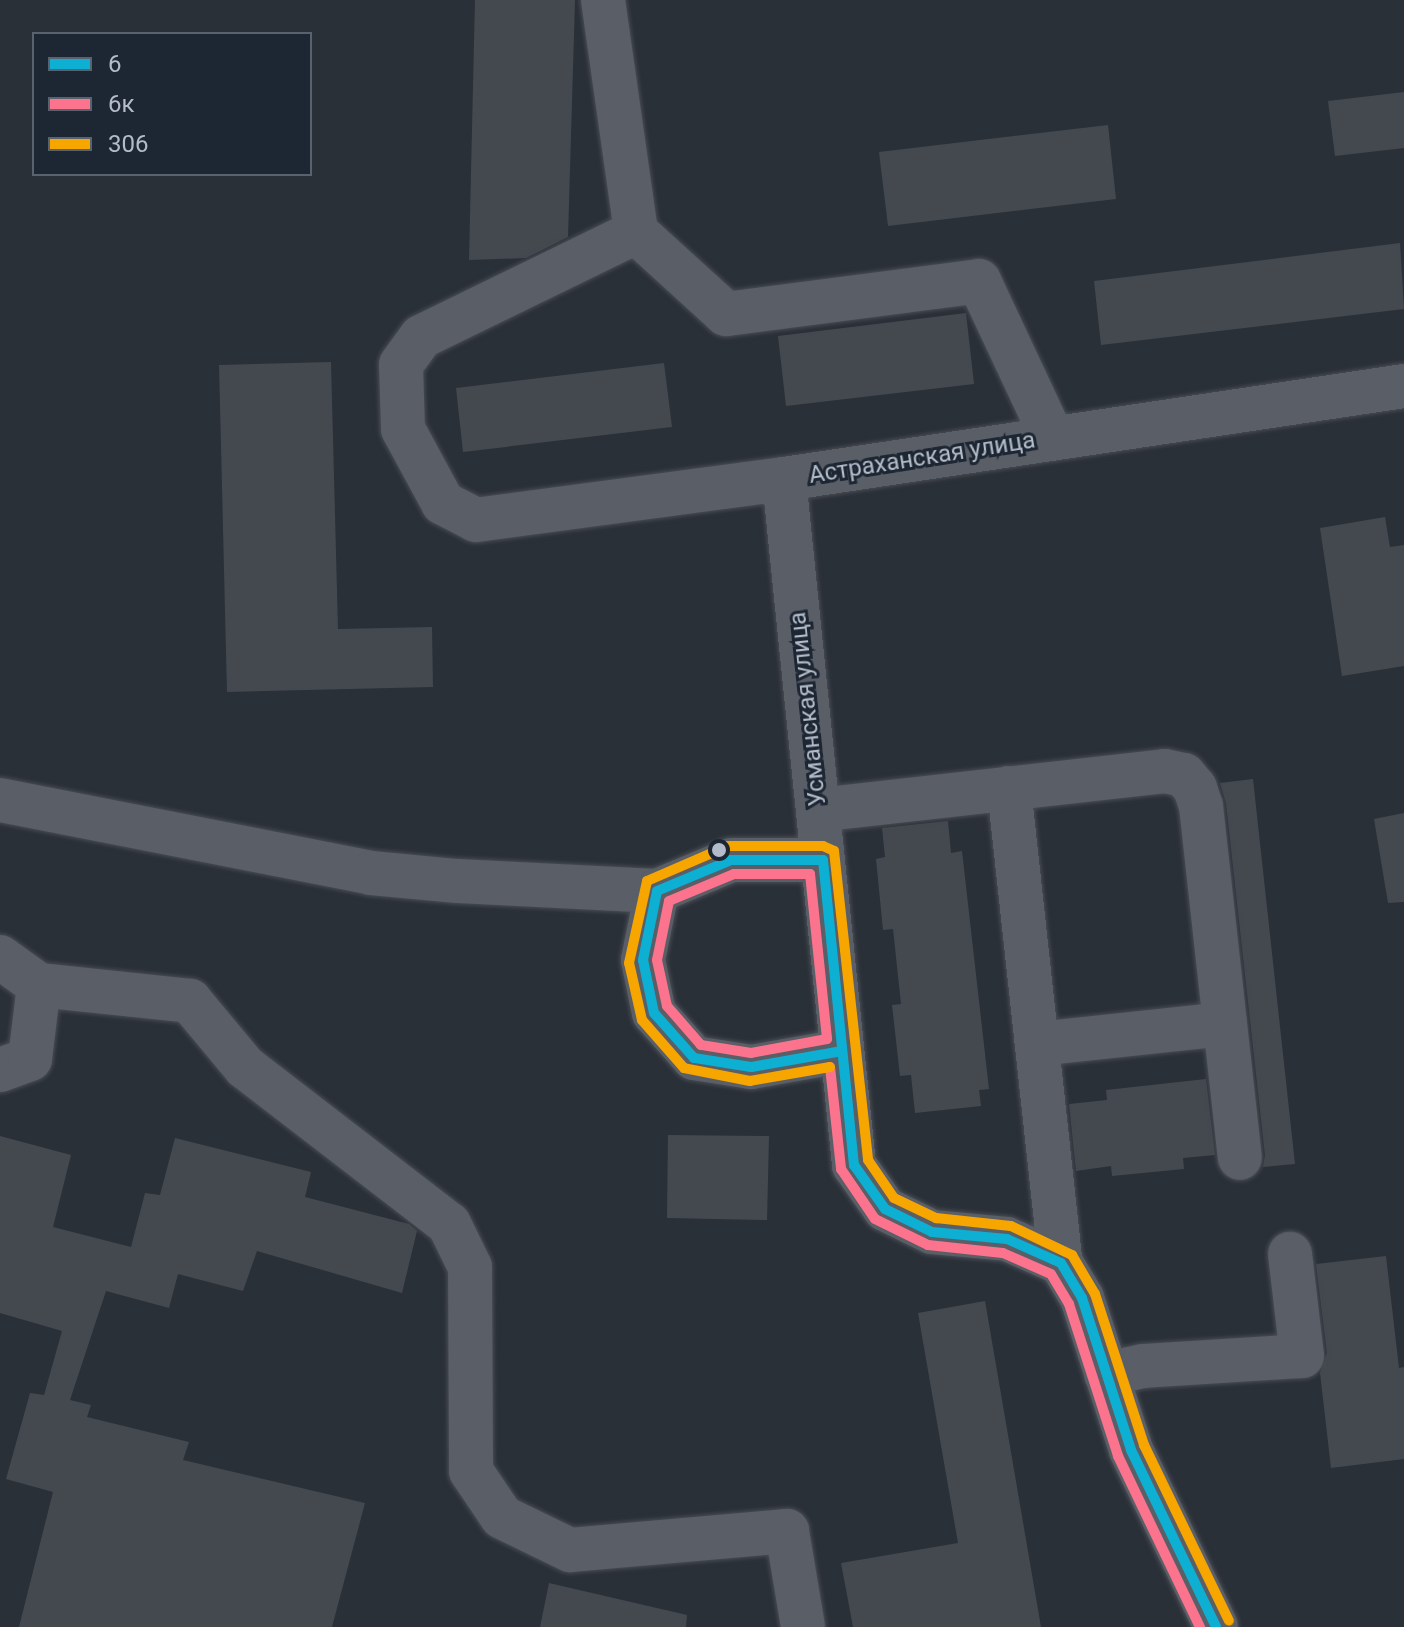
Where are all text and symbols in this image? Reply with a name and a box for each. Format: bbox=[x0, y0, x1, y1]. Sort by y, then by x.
legend bbox=[32, 32, 312, 176]
text: 6 bbox=[108, 50, 122, 78]
text: 6к bbox=[108, 90, 134, 118]
text: 306 bbox=[108, 130, 148, 158]
street label: Астраханская улица bbox=[807, 426, 1037, 490]
street label: Усманская улица bbox=[783, 610, 833, 808]
unlabelled marker bbox=[711, 842, 727, 858]

